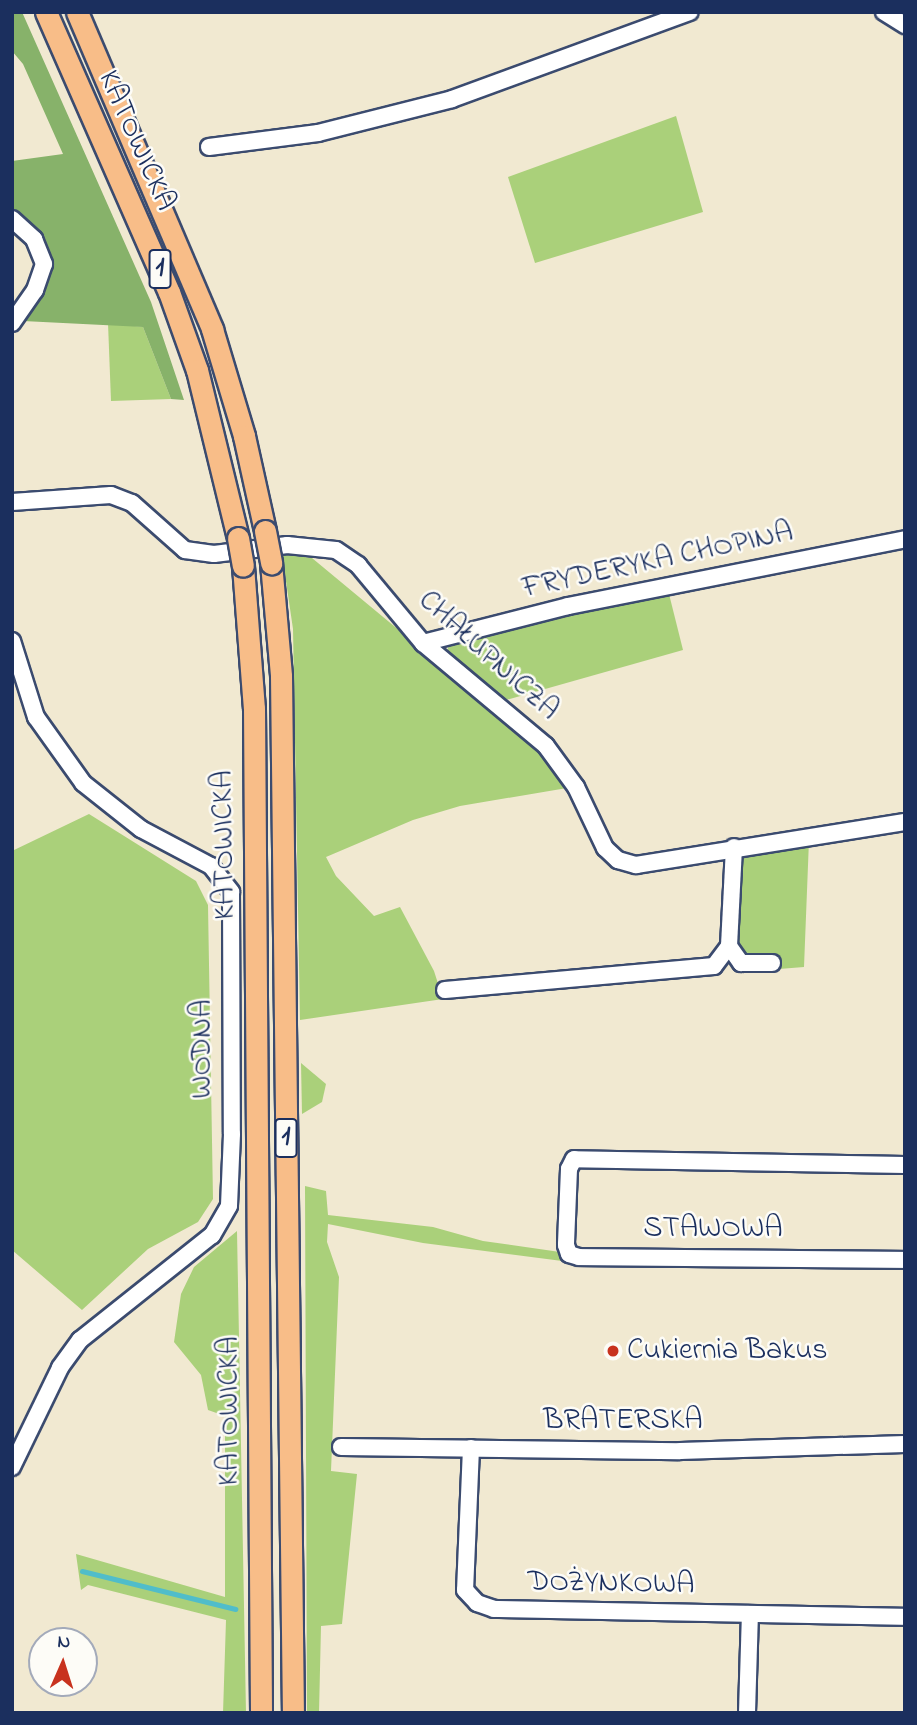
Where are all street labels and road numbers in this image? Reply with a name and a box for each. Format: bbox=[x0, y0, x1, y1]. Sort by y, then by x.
street label: KATOWICKA bbox=[89, 65, 183, 217]
road number: 1 bbox=[148, 244, 172, 294]
street label: FRYDERYKA CHOPINA bbox=[519, 515, 797, 607]
street label: CHAŁUPNICZA bbox=[410, 583, 566, 729]
street label: KATOWICKA bbox=[206, 770, 244, 920]
street label: WODNA bbox=[185, 999, 221, 1099]
road number: 1 bbox=[274, 1114, 298, 1162]
street label: STAWOWA bbox=[643, 1211, 783, 1247]
street label: KATOWICKA bbox=[212, 1336, 248, 1486]
street label: BRATERSKA bbox=[543, 1403, 703, 1439]
street label: DOŻYNKOWA bbox=[527, 1565, 695, 1603]

